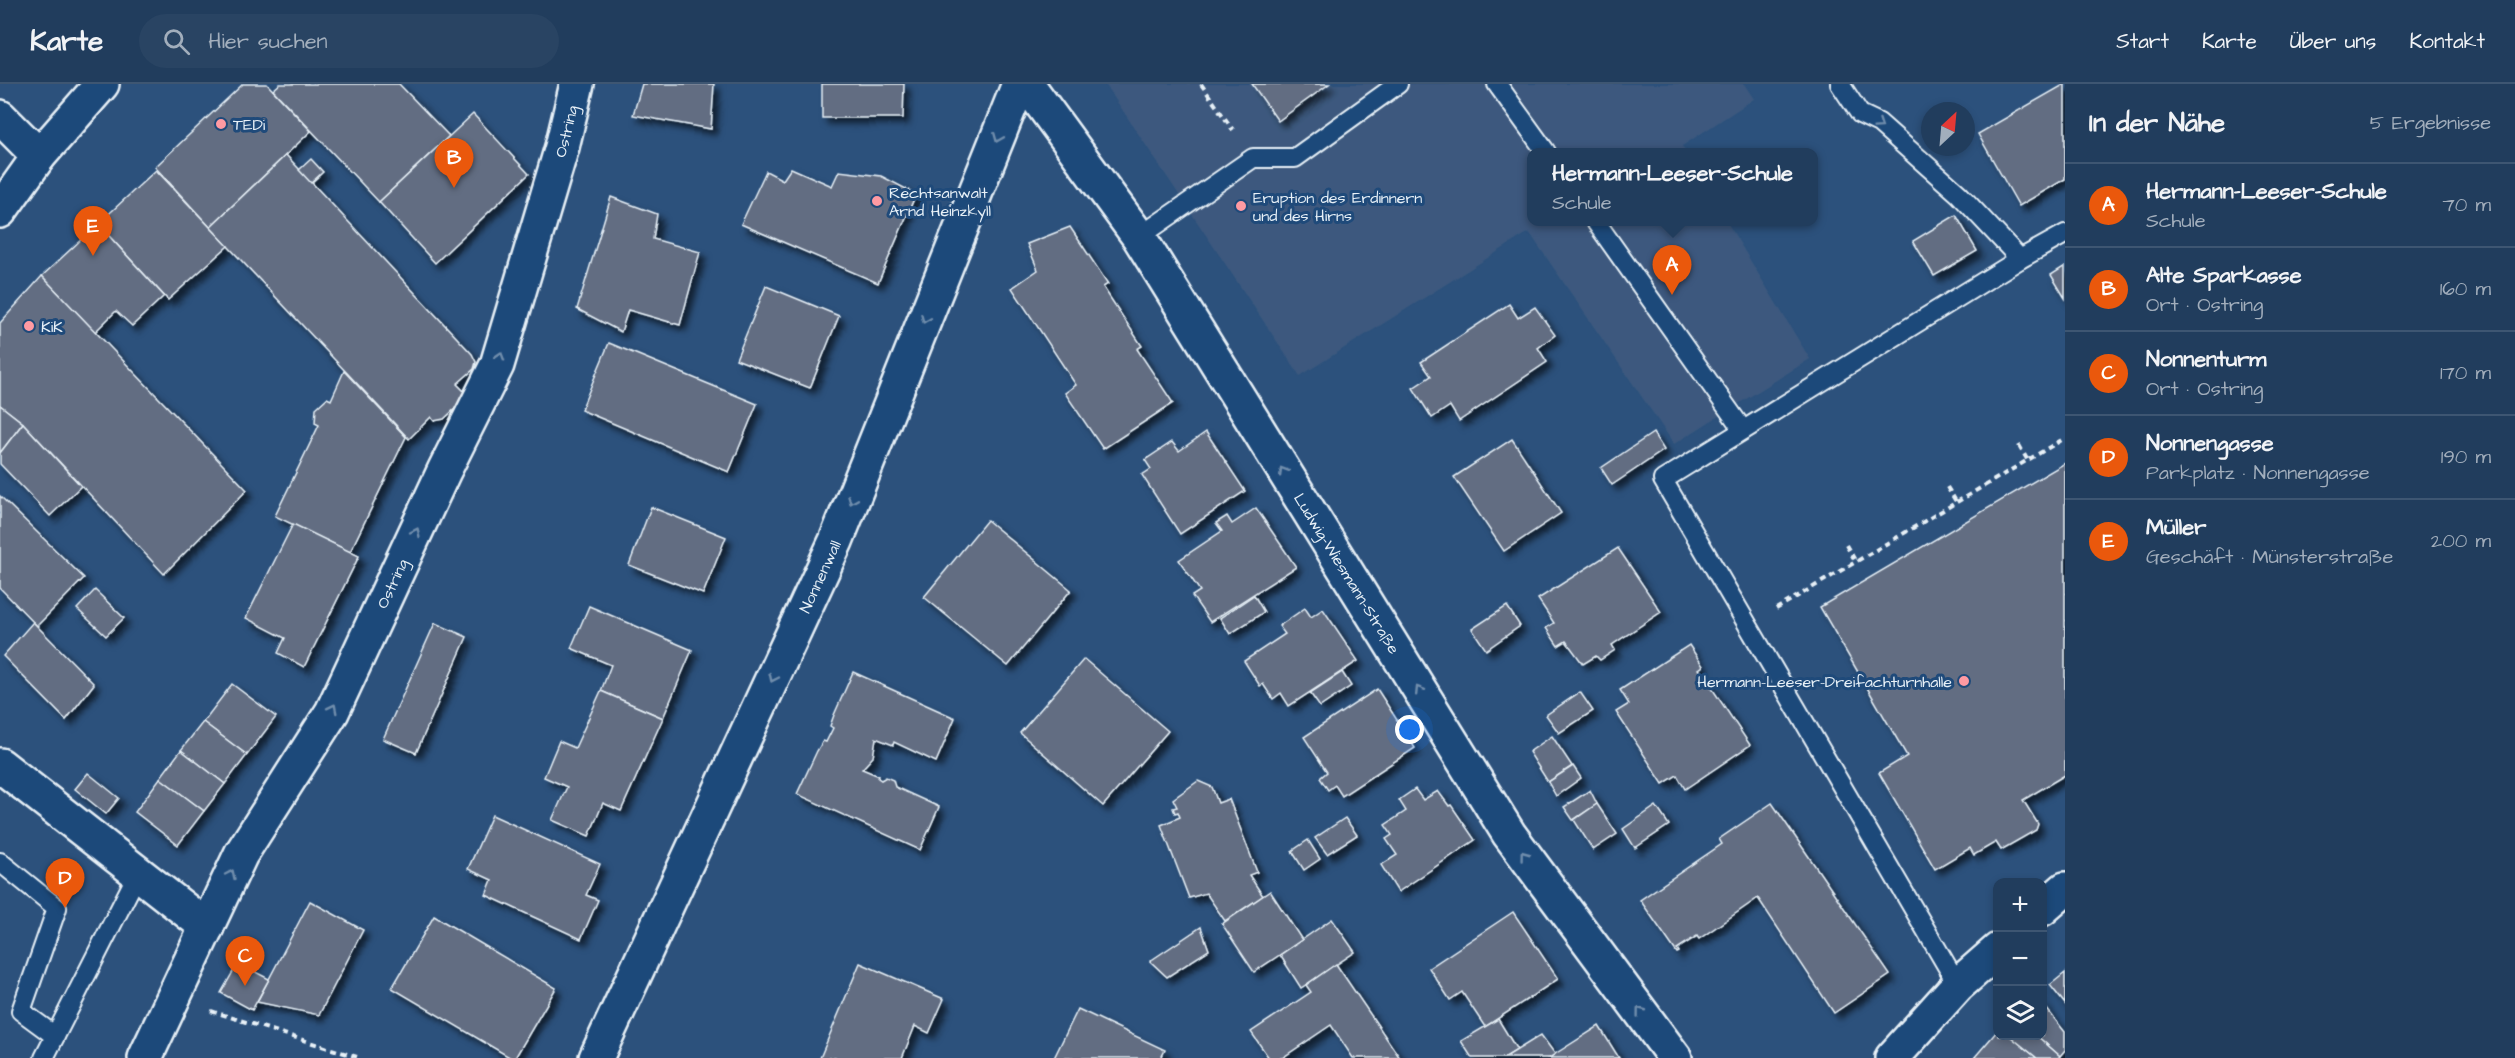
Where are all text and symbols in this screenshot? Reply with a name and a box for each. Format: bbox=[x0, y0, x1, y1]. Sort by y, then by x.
search box bbox=[139, 14, 559, 68]
text: Karte bbox=[30, 22, 103, 61]
icon: search bbox=[160, 25, 193, 58]
text: Hier suchen bbox=[208, 26, 328, 57]
text: Start bbox=[2116, 27, 2169, 56]
text: Karte bbox=[2202, 27, 2257, 56]
text: Über uns bbox=[2290, 27, 2376, 56]
text: Kontakt bbox=[2409, 27, 2485, 56]
north arrow bbox=[1921, 102, 1975, 156]
street label: Ostring bbox=[549, 103, 584, 160]
text: In der Nähe bbox=[2089, 105, 2225, 141]
text: 5 Ergebnisse bbox=[2370, 109, 2491, 137]
place label: TEDi bbox=[233, 114, 266, 136]
marker: TEDi bbox=[214, 117, 228, 131]
one-way arrow bbox=[1873, 118, 1884, 129]
one-way arrow bbox=[993, 132, 1005, 143]
pin: B bbox=[434, 138, 474, 188]
popup bbox=[1527, 148, 1818, 226]
text: Hermann-Leeser-Schule bbox=[1552, 158, 1793, 189]
text: Hermann-Leeser-Schule bbox=[2146, 176, 2387, 207]
place label: Rechtsanwalt Arnd Heinzkyll bbox=[889, 182, 991, 223]
place label: Eruption des Erdinnern und des Hirns bbox=[1253, 187, 1422, 227]
text: Schule bbox=[1552, 189, 1612, 217]
text: A bbox=[2102, 191, 2115, 219]
text: 70 m bbox=[2443, 191, 2491, 219]
marker: Rechtsanwalt Arnd Heinzkyll bbox=[870, 194, 884, 208]
marker: Eruption des Erdinnern und des Hirns bbox=[1234, 199, 1248, 213]
pin: E bbox=[74, 206, 112, 256]
text: Schule bbox=[2146, 207, 2206, 235]
pin: A bbox=[1652, 246, 1692, 295]
text: Alte Sparkasse bbox=[2146, 260, 2302, 291]
text: B bbox=[2101, 275, 2116, 303]
text: 160 m bbox=[2440, 275, 2491, 303]
text: Ort · Ostring bbox=[2146, 291, 2263, 319]
one-way arrow bbox=[920, 313, 932, 324]
place label: KiK bbox=[41, 316, 63, 338]
marker: KiK bbox=[22, 319, 36, 333]
text: Nonnenturm bbox=[2146, 344, 2266, 375]
one-way arrow bbox=[493, 351, 505, 362]
text: C bbox=[2101, 359, 2116, 387]
text: 170 m bbox=[2440, 359, 2491, 387]
text: Ort · Ostring bbox=[2146, 375, 2263, 403]
text: Nonnengasse bbox=[2146, 428, 2274, 459]
text: D bbox=[2102, 443, 2115, 471]
text: 190 m bbox=[2441, 443, 2491, 471]
text: Parkplatz · Nonnengasse bbox=[2146, 459, 2370, 487]
one-way arrow bbox=[1279, 467, 1291, 477]
street label: Ludwig-Wiesmann-Straße bbox=[1288, 489, 1405, 659]
one-way arrow bbox=[847, 494, 860, 505]
text: Müller bbox=[2146, 512, 2206, 543]
one-way arrow bbox=[409, 527, 421, 538]
text: E bbox=[2103, 527, 2114, 555]
text: 200 m bbox=[2431, 527, 2491, 555]
street label: Nonnenwall bbox=[794, 537, 847, 617]
text: Geschäft · Münsterstraße bbox=[2146, 543, 2393, 571]
street label: Ostring bbox=[372, 555, 415, 612]
place label: Hermann-Leeser-Dreifachturnhalle bbox=[1697, 671, 1952, 693]
one-way arrow bbox=[768, 672, 780, 683]
marker: Hermann-Leeser-Dreifachturnhalle bbox=[1957, 674, 1971, 688]
one-way arrow bbox=[1415, 686, 1427, 696]
one-way arrow bbox=[326, 704, 337, 714]
your location bbox=[1395, 715, 1424, 744]
one-way arrow bbox=[1520, 850, 1531, 861]
pin: D bbox=[46, 858, 84, 908]
one-way arrow bbox=[224, 869, 236, 880]
map controls bbox=[1993, 878, 2047, 1040]
button: + bbox=[1993, 878, 2047, 932]
button: − bbox=[1993, 932, 2047, 986]
pin: C bbox=[226, 936, 264, 986]
button: layers bbox=[1993, 986, 2047, 1040]
one-way arrow bbox=[1636, 1007, 1647, 1018]

